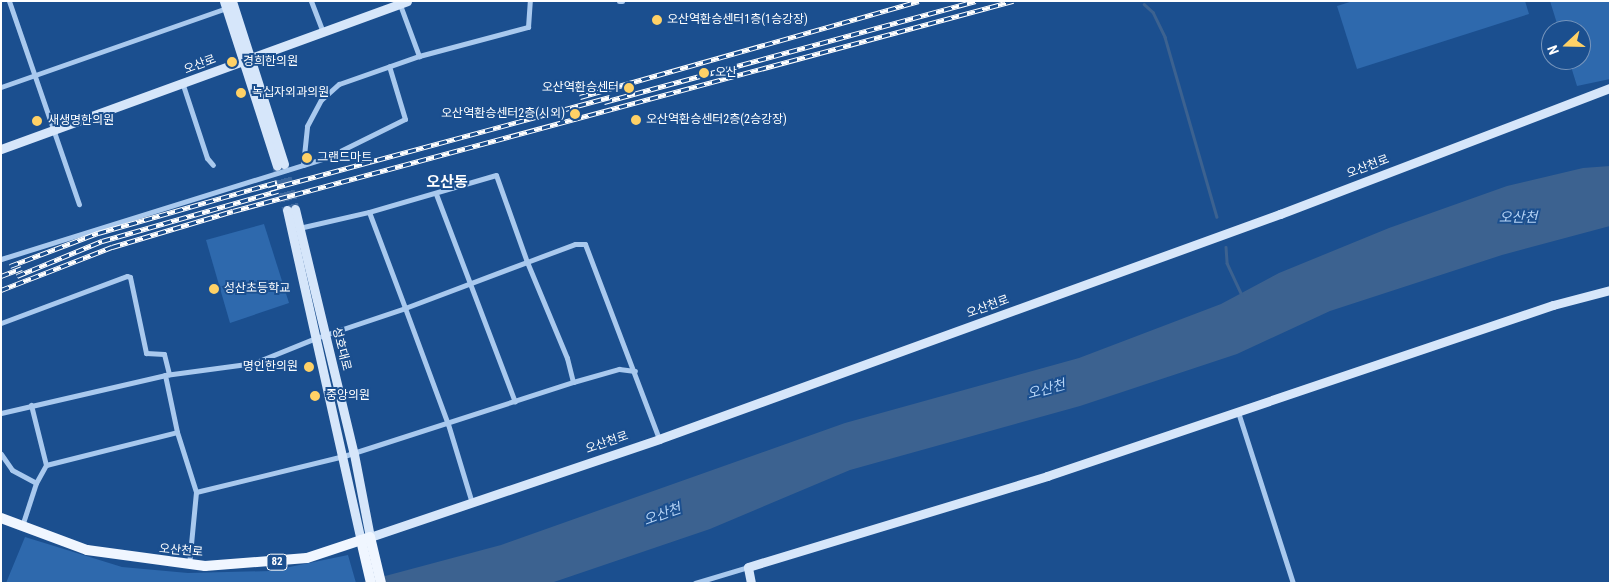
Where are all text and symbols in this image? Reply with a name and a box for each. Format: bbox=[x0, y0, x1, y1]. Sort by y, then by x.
place label: 오산역환승센터1층(1승강장) bbox=[667, 13, 808, 27]
marker: 오산역환승센터1층(1승강장) bbox=[651, 14, 663, 26]
north arrow bbox=[1541, 20, 1591, 70]
text: N bbox=[1544, 43, 1562, 57]
street label: 오산로 bbox=[182, 52, 218, 78]
marker: 경희한의원 bbox=[225, 55, 239, 69]
place label: 경희한의원 bbox=[243, 55, 298, 69]
marker: 오산 bbox=[697, 66, 711, 80]
place label: 오산 bbox=[715, 66, 737, 80]
place label: 오산역환승센터 bbox=[542, 81, 619, 95]
marker: 오산역환승센터 bbox=[623, 82, 635, 94]
marker: 녹십자외과의원 bbox=[234, 86, 248, 100]
place label: 녹십자외과의원 bbox=[252, 86, 329, 100]
place label: 오산역환승센터2층(시외) bbox=[441, 107, 565, 121]
marker: 오산역환승센터2층(시외) bbox=[569, 108, 581, 120]
place label: 오산역환승센터2층(2승강장) bbox=[646, 113, 787, 127]
marker: 새생명한의원 bbox=[30, 114, 44, 128]
place label: 새생명한의원 bbox=[48, 114, 114, 128]
marker: 오산역환승센터2층(2승강장) bbox=[630, 114, 642, 126]
place label: 그랜드마트 bbox=[317, 151, 372, 165]
marker: 그랜드마트 bbox=[301, 152, 313, 164]
street label: 오산천로 bbox=[1345, 152, 1391, 182]
district label: 오산동 bbox=[426, 174, 468, 192]
water label: 오산천 bbox=[1499, 209, 1537, 225]
place label: 성산초등학교 bbox=[224, 282, 290, 296]
marker: 성산초등학교 bbox=[208, 283, 220, 295]
street label: 오산천로 bbox=[965, 293, 1011, 321]
street label: 성호대로 bbox=[329, 326, 353, 372]
place label: 명인한의원 bbox=[243, 360, 298, 374]
marker: 명인한의원 bbox=[302, 360, 316, 374]
water label: 오산천 bbox=[1025, 376, 1067, 402]
marker: 중앙의원 bbox=[308, 389, 322, 403]
place label: 중앙의원 bbox=[326, 389, 370, 403]
street label: 오산천로 bbox=[584, 429, 630, 457]
water label: 오산천 bbox=[641, 499, 683, 529]
street label: 오산천로 bbox=[158, 542, 204, 560]
road number: 82 bbox=[266, 554, 288, 570]

